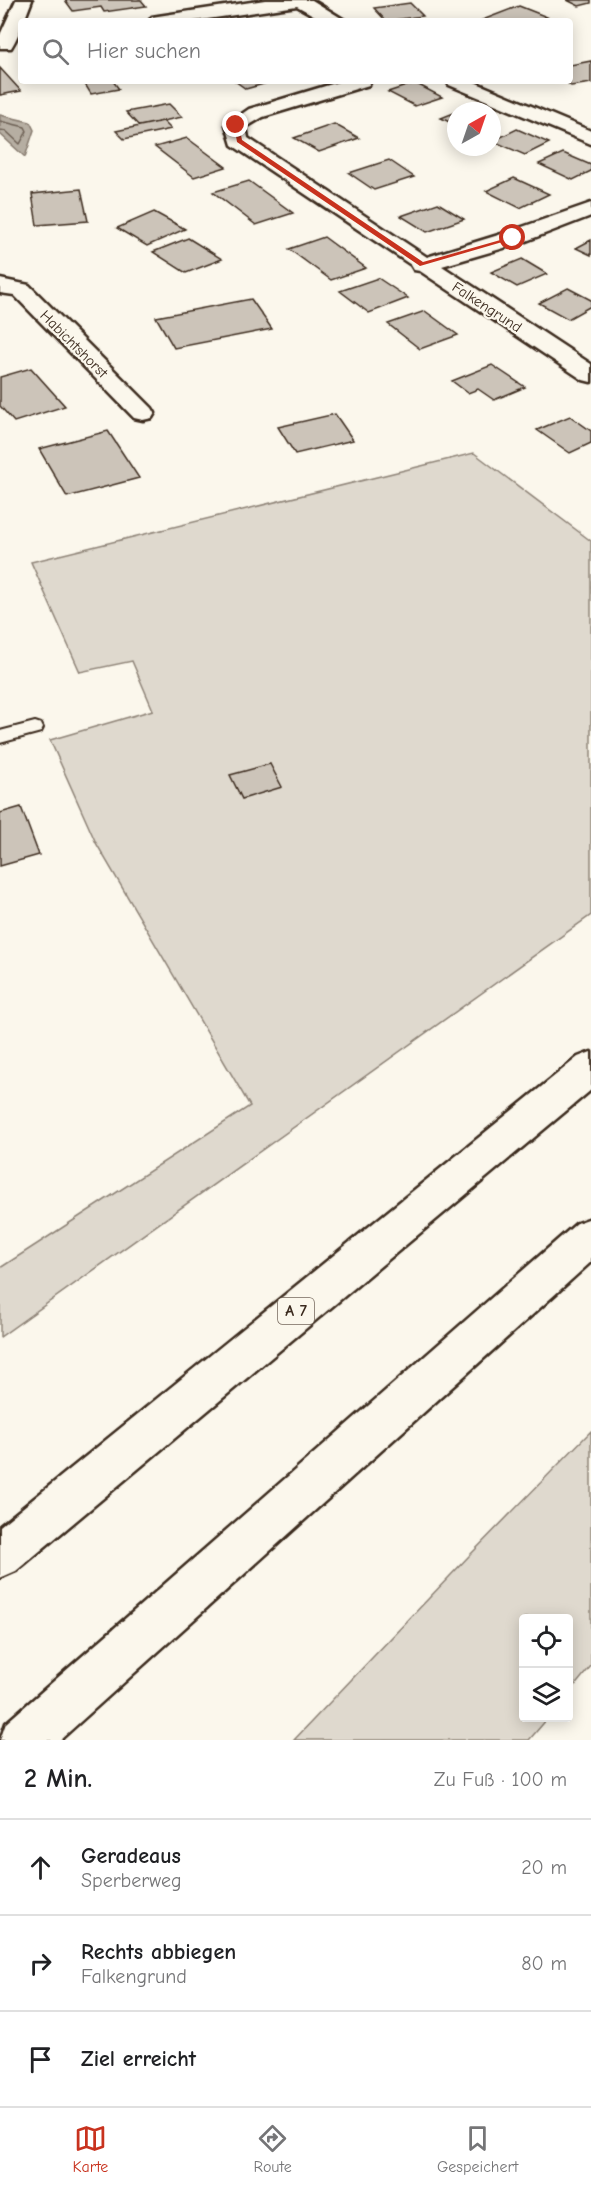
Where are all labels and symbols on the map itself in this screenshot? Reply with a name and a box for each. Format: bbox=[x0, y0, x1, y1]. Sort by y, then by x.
north arrow bbox=[447, 102, 501, 156]
route end bbox=[222, 111, 248, 137]
route start bbox=[499, 224, 525, 250]
street label: Falkengrund bbox=[449, 278, 525, 336]
street label: Habichtshorst bbox=[36, 306, 112, 382]
road number: A 7 bbox=[278, 1298, 314, 1324]

